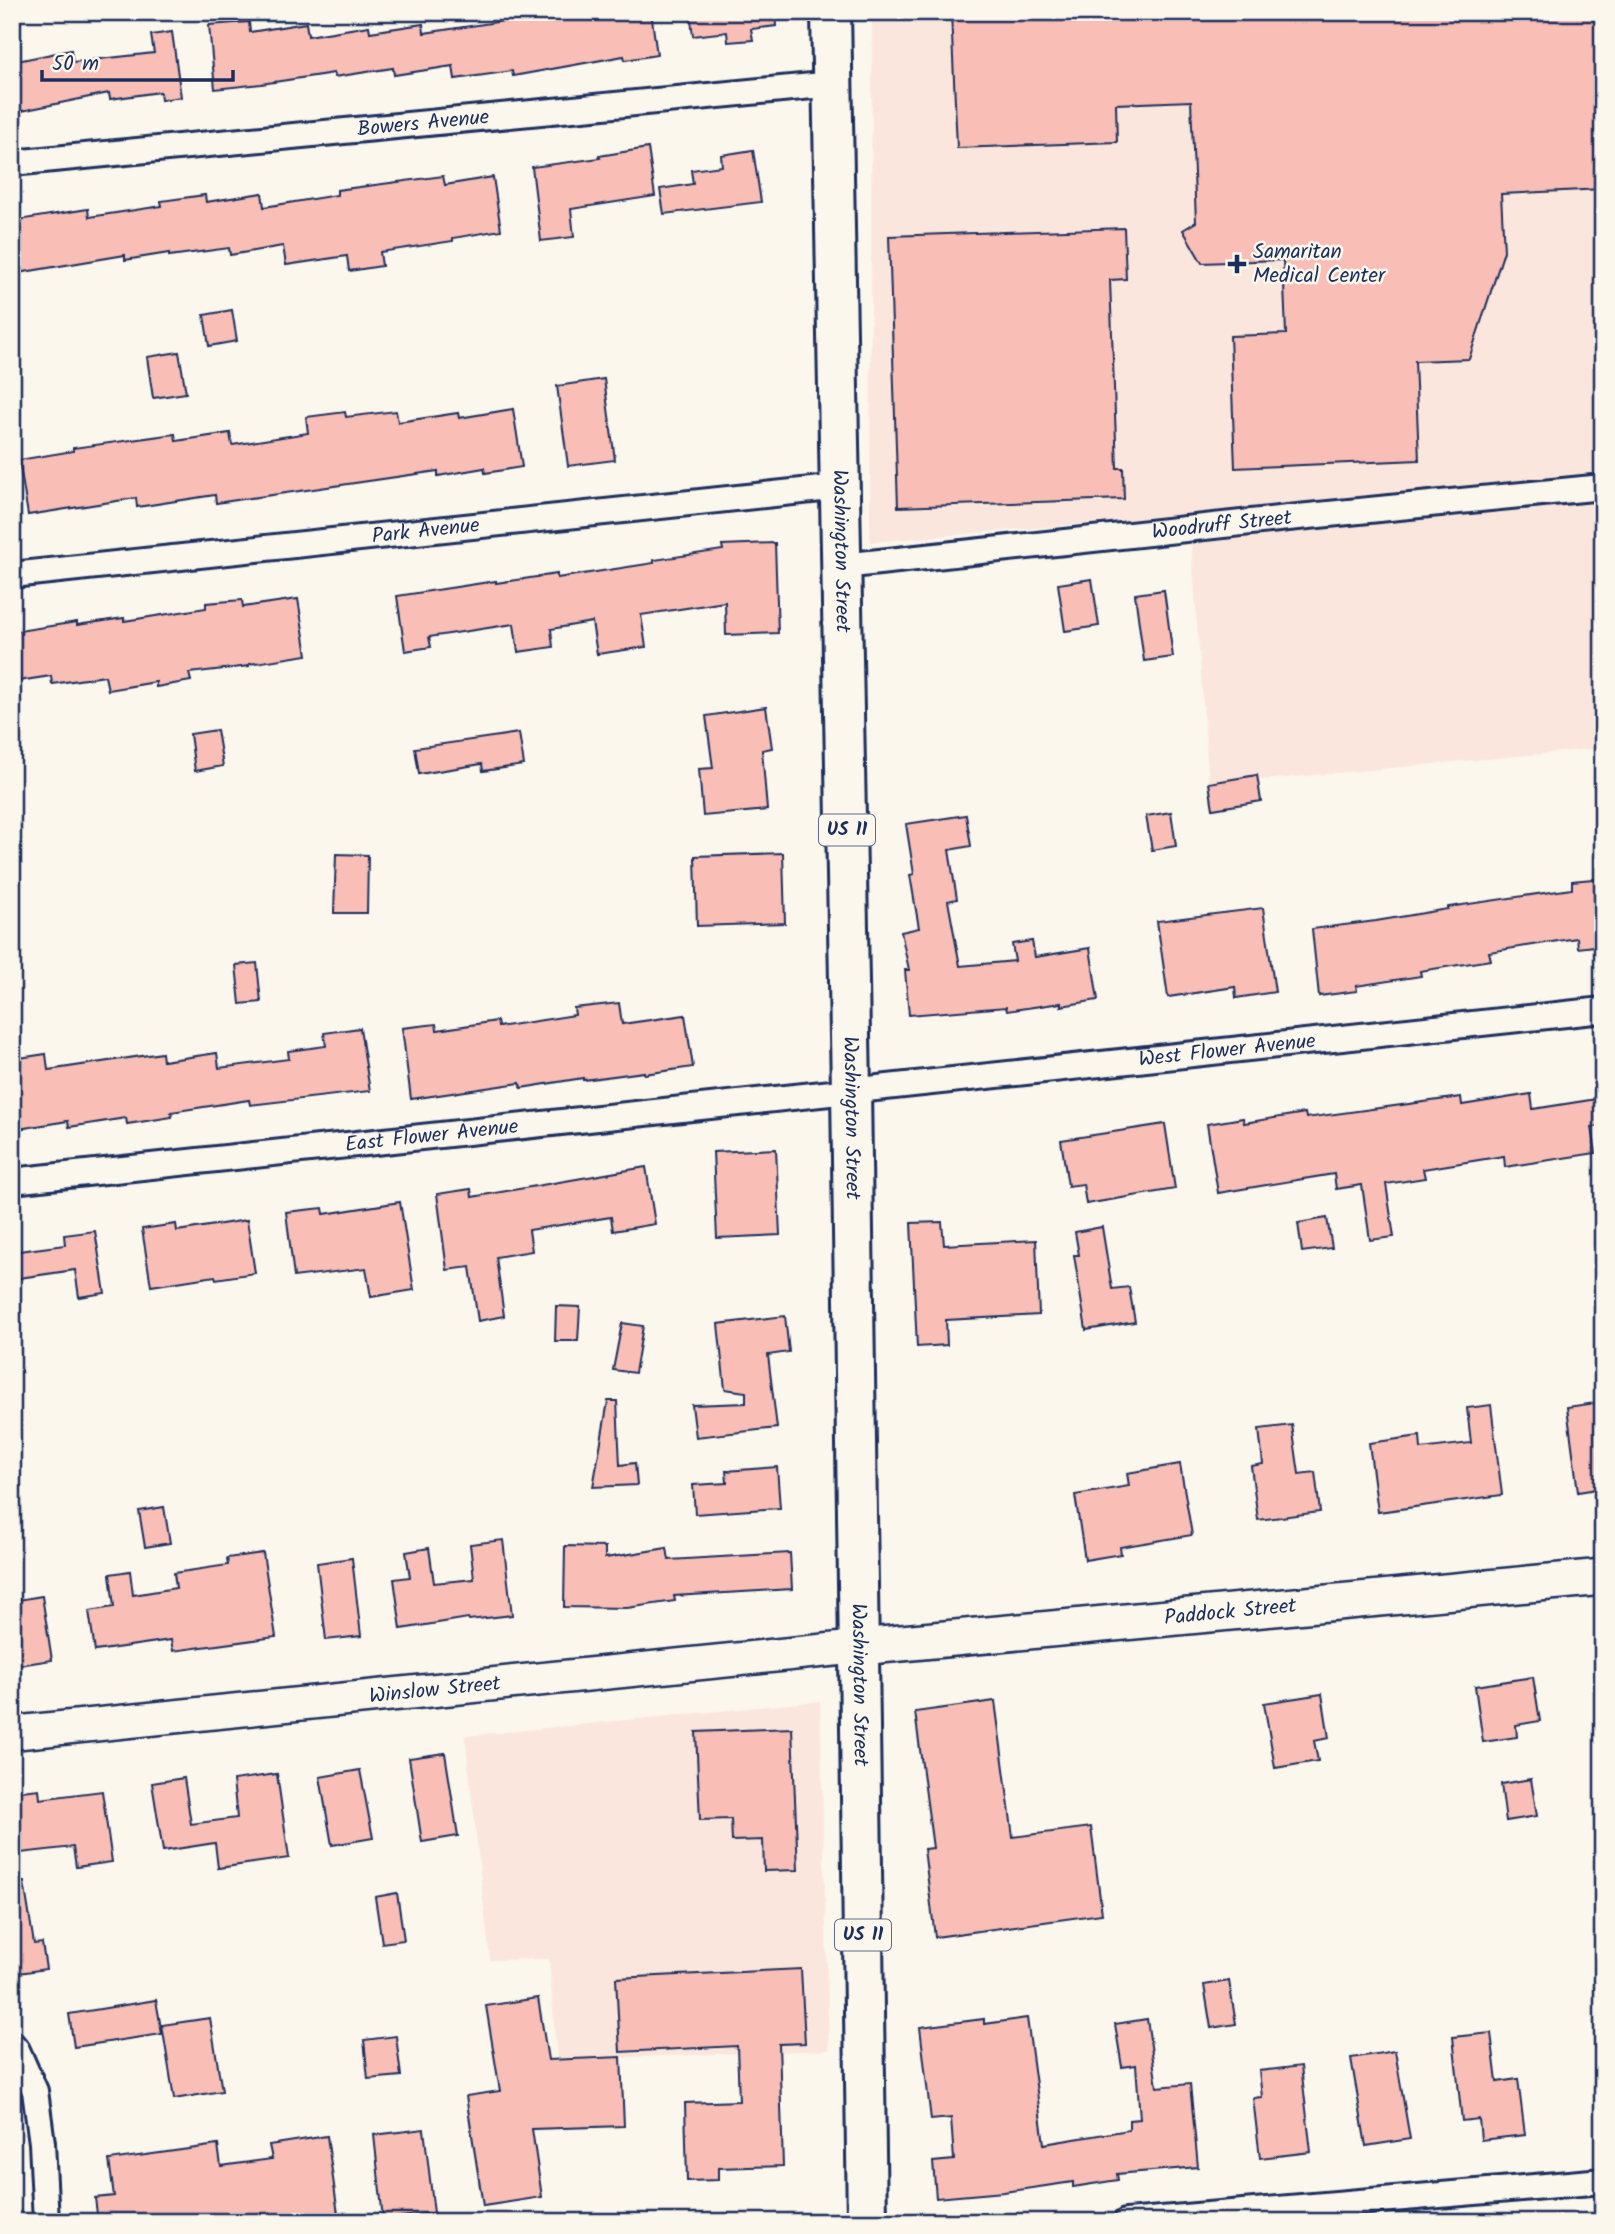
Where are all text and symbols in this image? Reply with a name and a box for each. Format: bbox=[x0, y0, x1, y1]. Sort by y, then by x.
scale bar bbox=[42, 38, 233, 82]
text: 50 m bbox=[52, 48, 99, 81]
street label: Bowers Avenue bbox=[355, 101, 491, 146]
place label: Samaritan Medical Center bbox=[1253, 236, 1386, 293]
marker: Samaritan Medical Center bbox=[1227, 254, 1247, 274]
street label: Washington Street bbox=[823, 469, 859, 634]
street label: Woodruff Street bbox=[1150, 501, 1294, 549]
street label: Park Avenue bbox=[370, 509, 482, 553]
road number: US 11 bbox=[819, 814, 875, 846]
street label: West Flower Avenue bbox=[1137, 1024, 1318, 1076]
street label: Washington Street bbox=[834, 1036, 869, 1201]
street label: East Flower Avenue bbox=[343, 1110, 520, 1162]
street label: Paddock Street bbox=[1163, 1589, 1299, 1635]
street label: Washington Street bbox=[842, 1603, 877, 1767]
street label: Winslow Street bbox=[367, 1667, 503, 1713]
road number: US 11 bbox=[835, 1920, 891, 1951]

